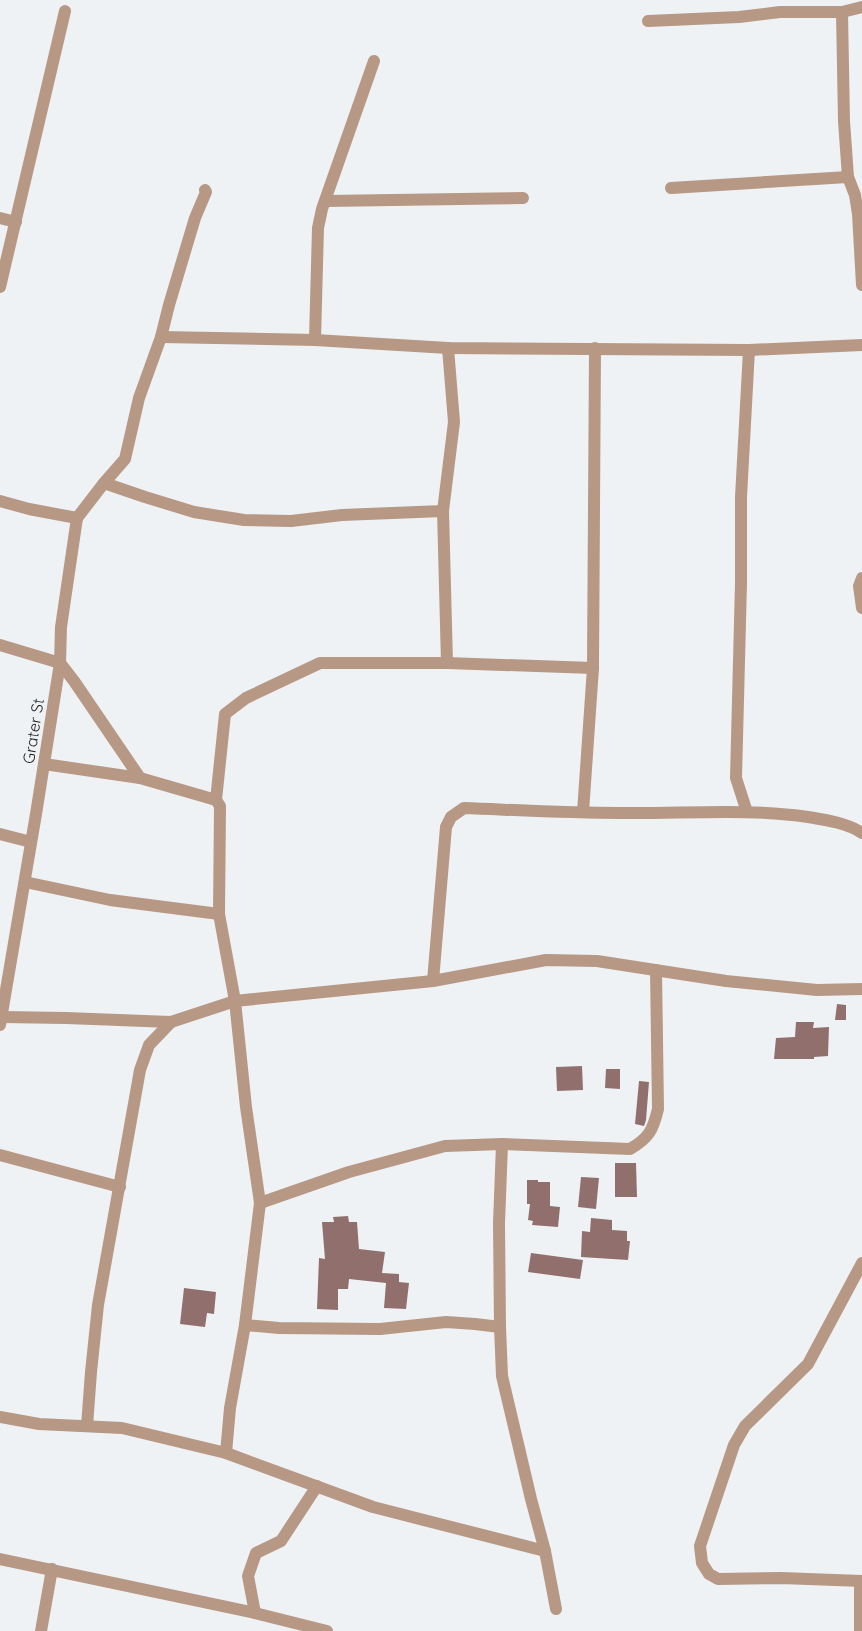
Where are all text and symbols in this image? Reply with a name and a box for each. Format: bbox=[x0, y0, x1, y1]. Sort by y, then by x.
street label: Grater St bbox=[18, 697, 48, 765]

